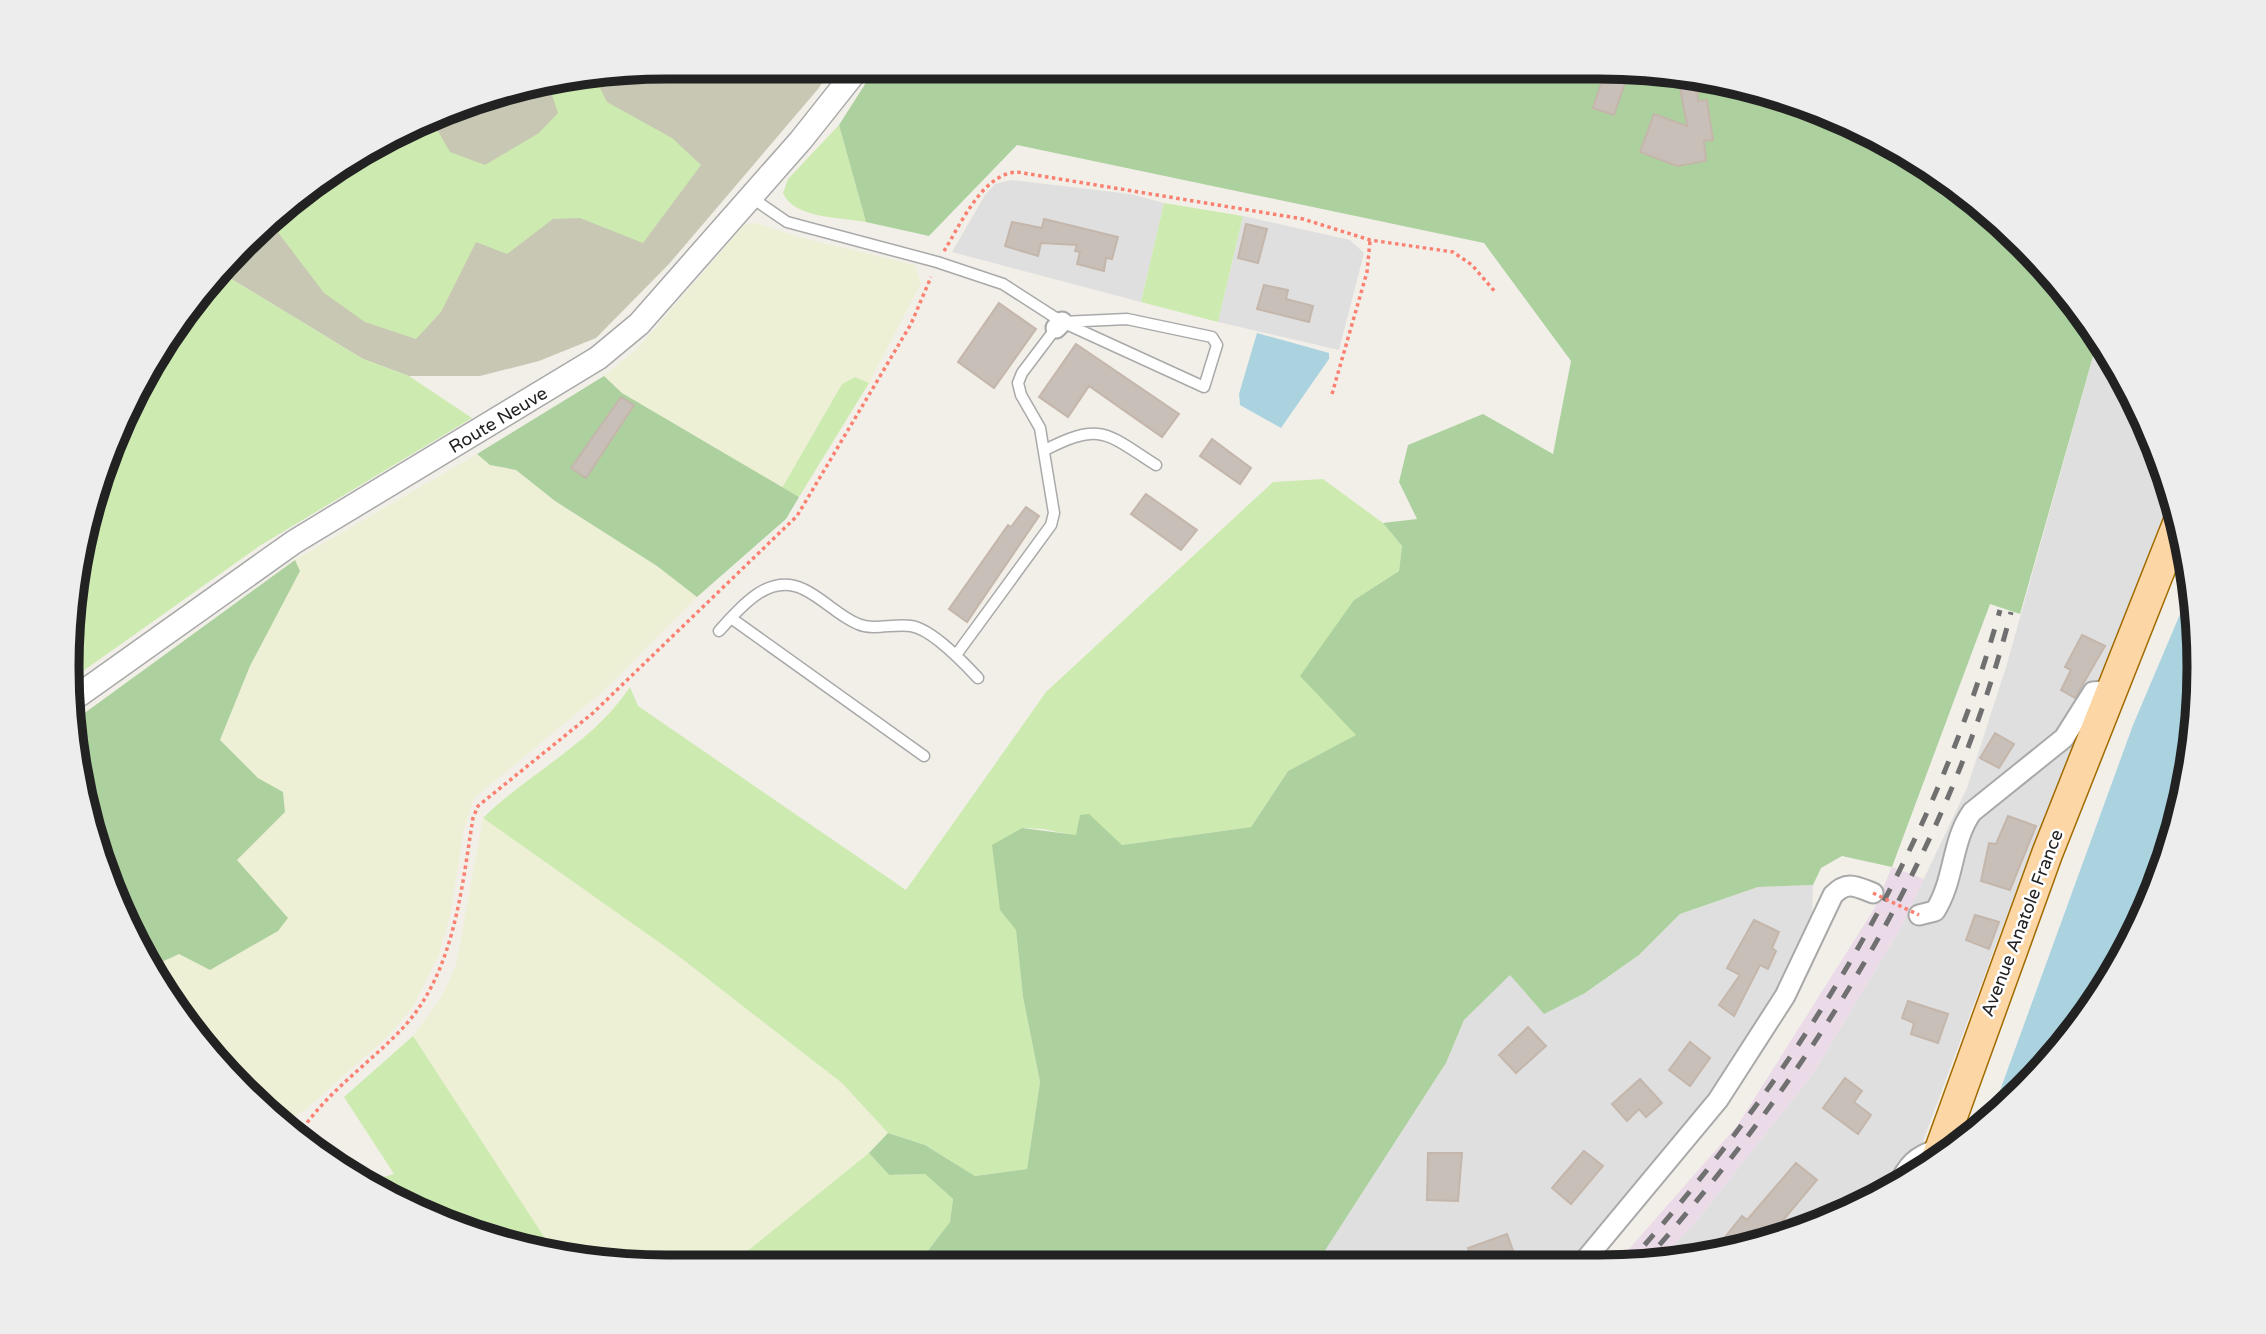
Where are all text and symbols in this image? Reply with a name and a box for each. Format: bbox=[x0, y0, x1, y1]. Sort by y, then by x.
street label: Route Neuve bbox=[445, 382, 551, 458]
street label: Avenue Anatole France bbox=[1976, 826, 2068, 1020]

